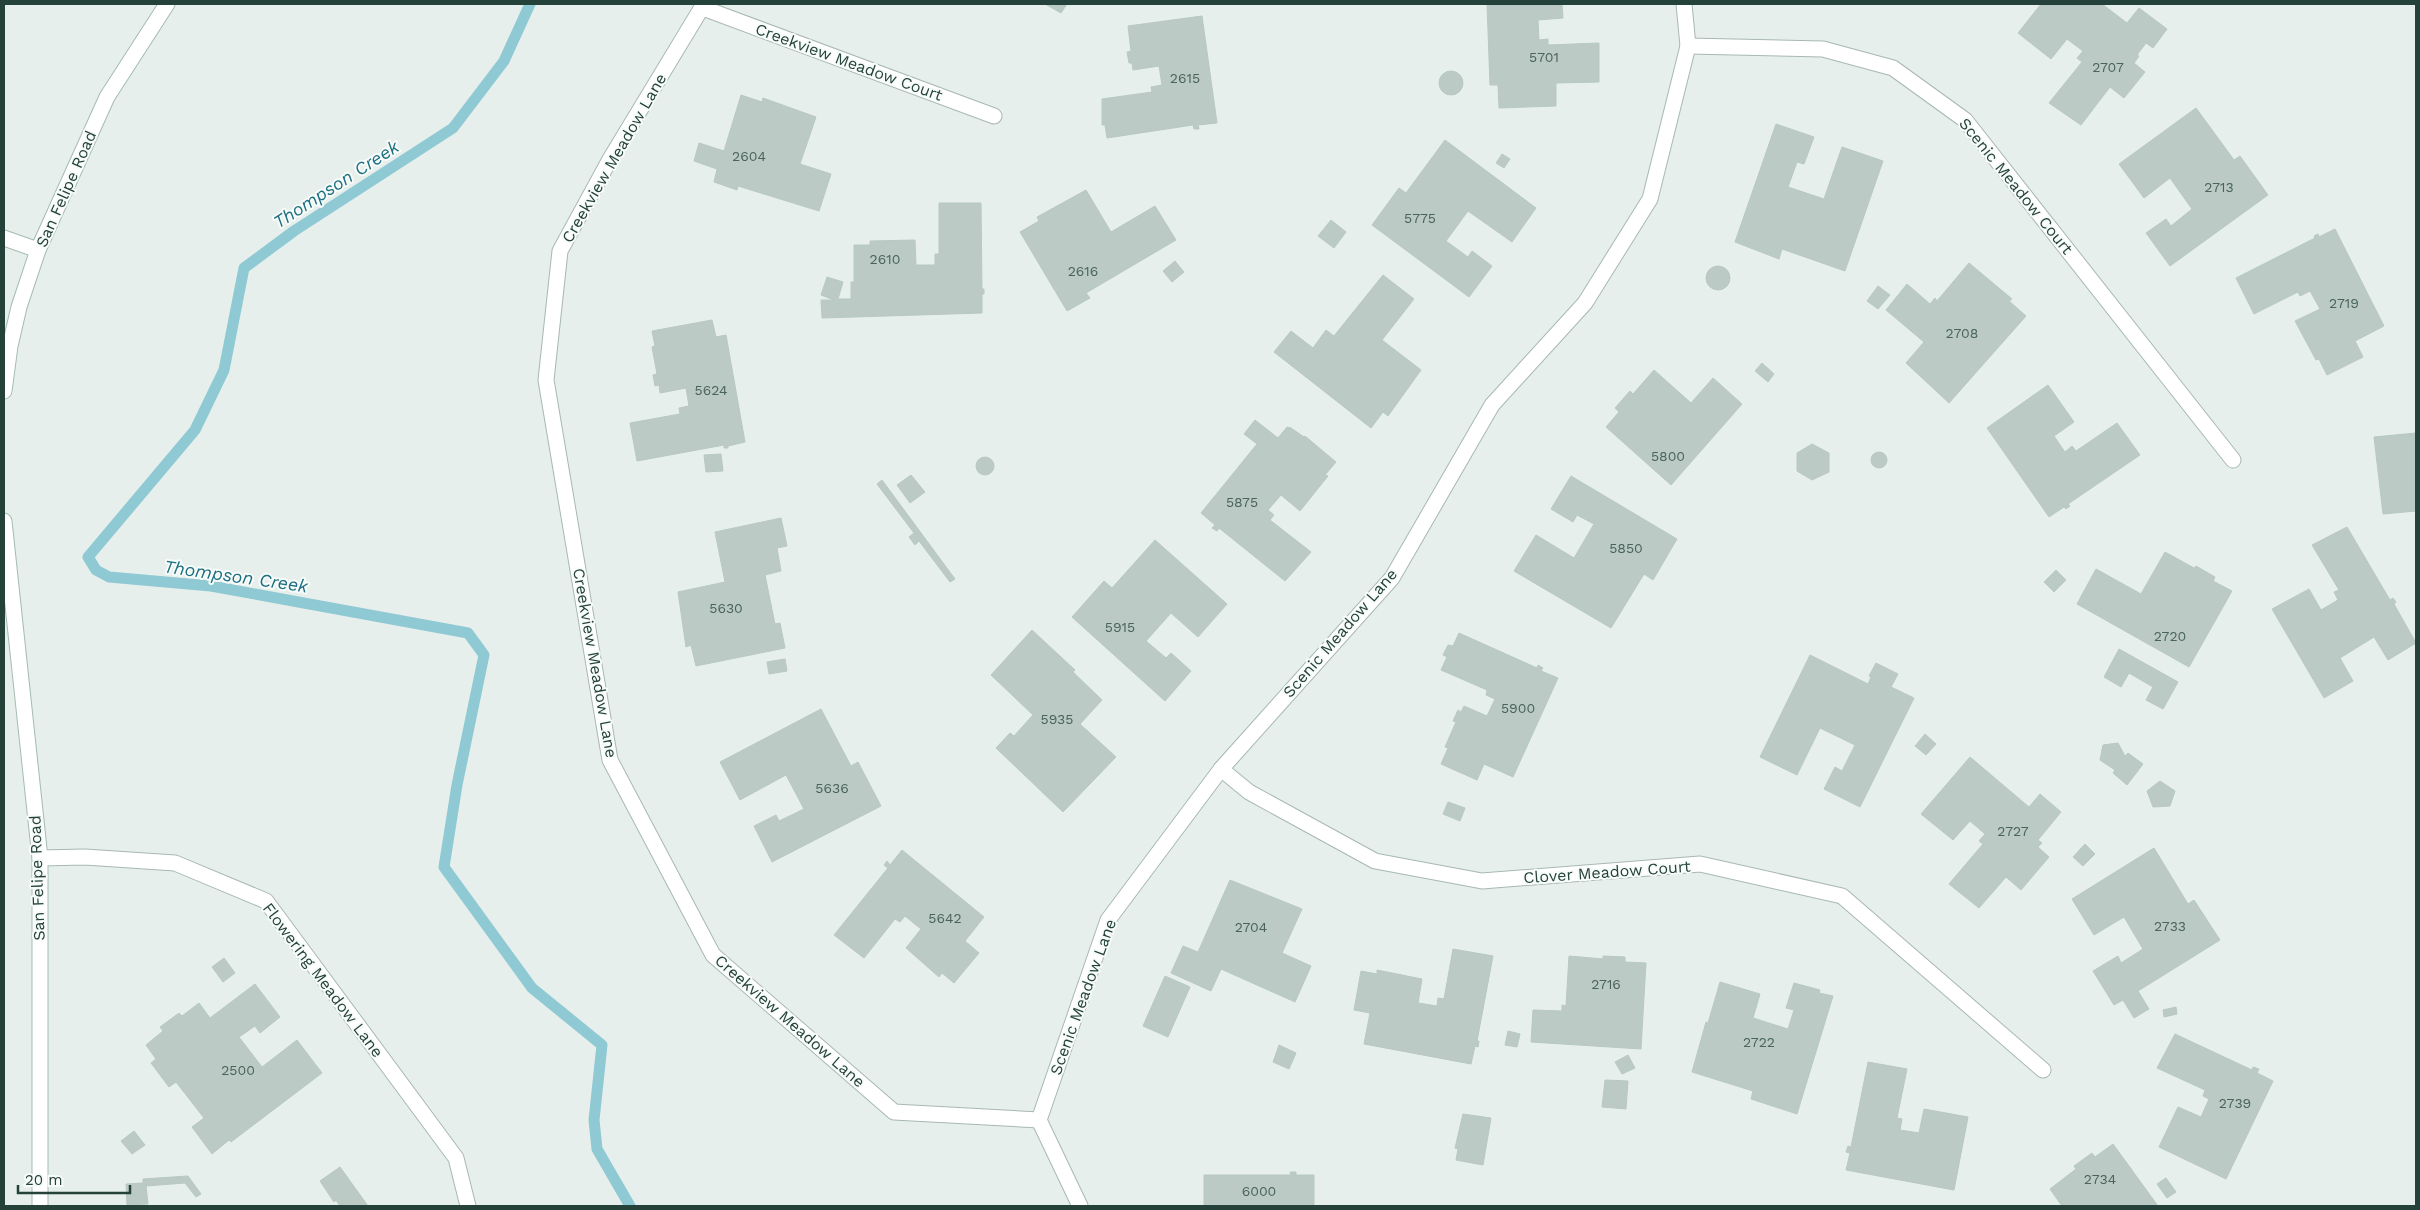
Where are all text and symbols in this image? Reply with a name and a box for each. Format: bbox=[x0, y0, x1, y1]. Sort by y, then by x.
street label: Creekview Meadow Court bbox=[753, 19, 945, 105]
house number: 5701 bbox=[1529, 49, 1559, 65]
house number: 2707 bbox=[2092, 59, 2124, 75]
street label: Creekview Meadow Lane bbox=[558, 70, 670, 246]
house number: 2615 bbox=[1170, 70, 1200, 86]
street label: Scenic Meadow Court bbox=[1955, 114, 2077, 258]
street label: San Felipe Road bbox=[32, 128, 100, 250]
water label: Thompson Creek bbox=[269, 135, 404, 232]
house number: 2604 bbox=[732, 148, 766, 164]
house number: 2713 bbox=[2204, 179, 2234, 195]
house number: 5775 bbox=[1404, 210, 1436, 226]
house number: 2610 bbox=[870, 251, 900, 267]
house number: 2616 bbox=[1068, 263, 1098, 279]
house number: 2719 bbox=[2329, 295, 2359, 311]
house number: 2708 bbox=[1946, 325, 1978, 341]
house number: 5624 bbox=[695, 382, 727, 398]
house number: 5800 bbox=[1651, 448, 1685, 464]
house number: 5875 bbox=[1226, 494, 1258, 510]
house number: 5850 bbox=[1609, 540, 1643, 556]
water label: Thompson Creek bbox=[163, 555, 311, 597]
street label: Scenic Meadow Lane bbox=[1279, 565, 1401, 701]
street label: Creekview Meadow Lane bbox=[569, 567, 621, 759]
house number: 5630 bbox=[709, 600, 743, 616]
house number: 5915 bbox=[1105, 619, 1135, 635]
house number: 2720 bbox=[2154, 628, 2186, 644]
house number: 5900 bbox=[1501, 700, 1535, 716]
house number: 5935 bbox=[1041, 711, 1073, 727]
house number: 5636 bbox=[815, 780, 849, 796]
street label: San Felipe Road bbox=[25, 815, 49, 941]
house number: 2727 bbox=[1997, 823, 2029, 839]
street label: Clover Meadow Court bbox=[1523, 857, 1692, 887]
street label: Flowering Meadow Lane bbox=[259, 899, 387, 1061]
house number: 5642 bbox=[928, 910, 962, 926]
street label: Scenic Meadow Lane bbox=[1046, 916, 1120, 1078]
house number: 2733 bbox=[2154, 918, 2186, 934]
house number: 2704 bbox=[1235, 919, 1267, 935]
street label: Creekview Meadow Lane bbox=[711, 951, 869, 1091]
house number: 2716 bbox=[1591, 976, 1621, 992]
house number: 2722 bbox=[1743, 1034, 1775, 1050]
house number: 2500 bbox=[221, 1062, 255, 1078]
house number: 2739 bbox=[2219, 1095, 2251, 1111]
scale bar bbox=[18, 1162, 130, 1194]
text: 20 m bbox=[25, 1171, 63, 1189]
house number: 2734 bbox=[2084, 1171, 2116, 1187]
house number: 6000 bbox=[1242, 1183, 1276, 1199]

